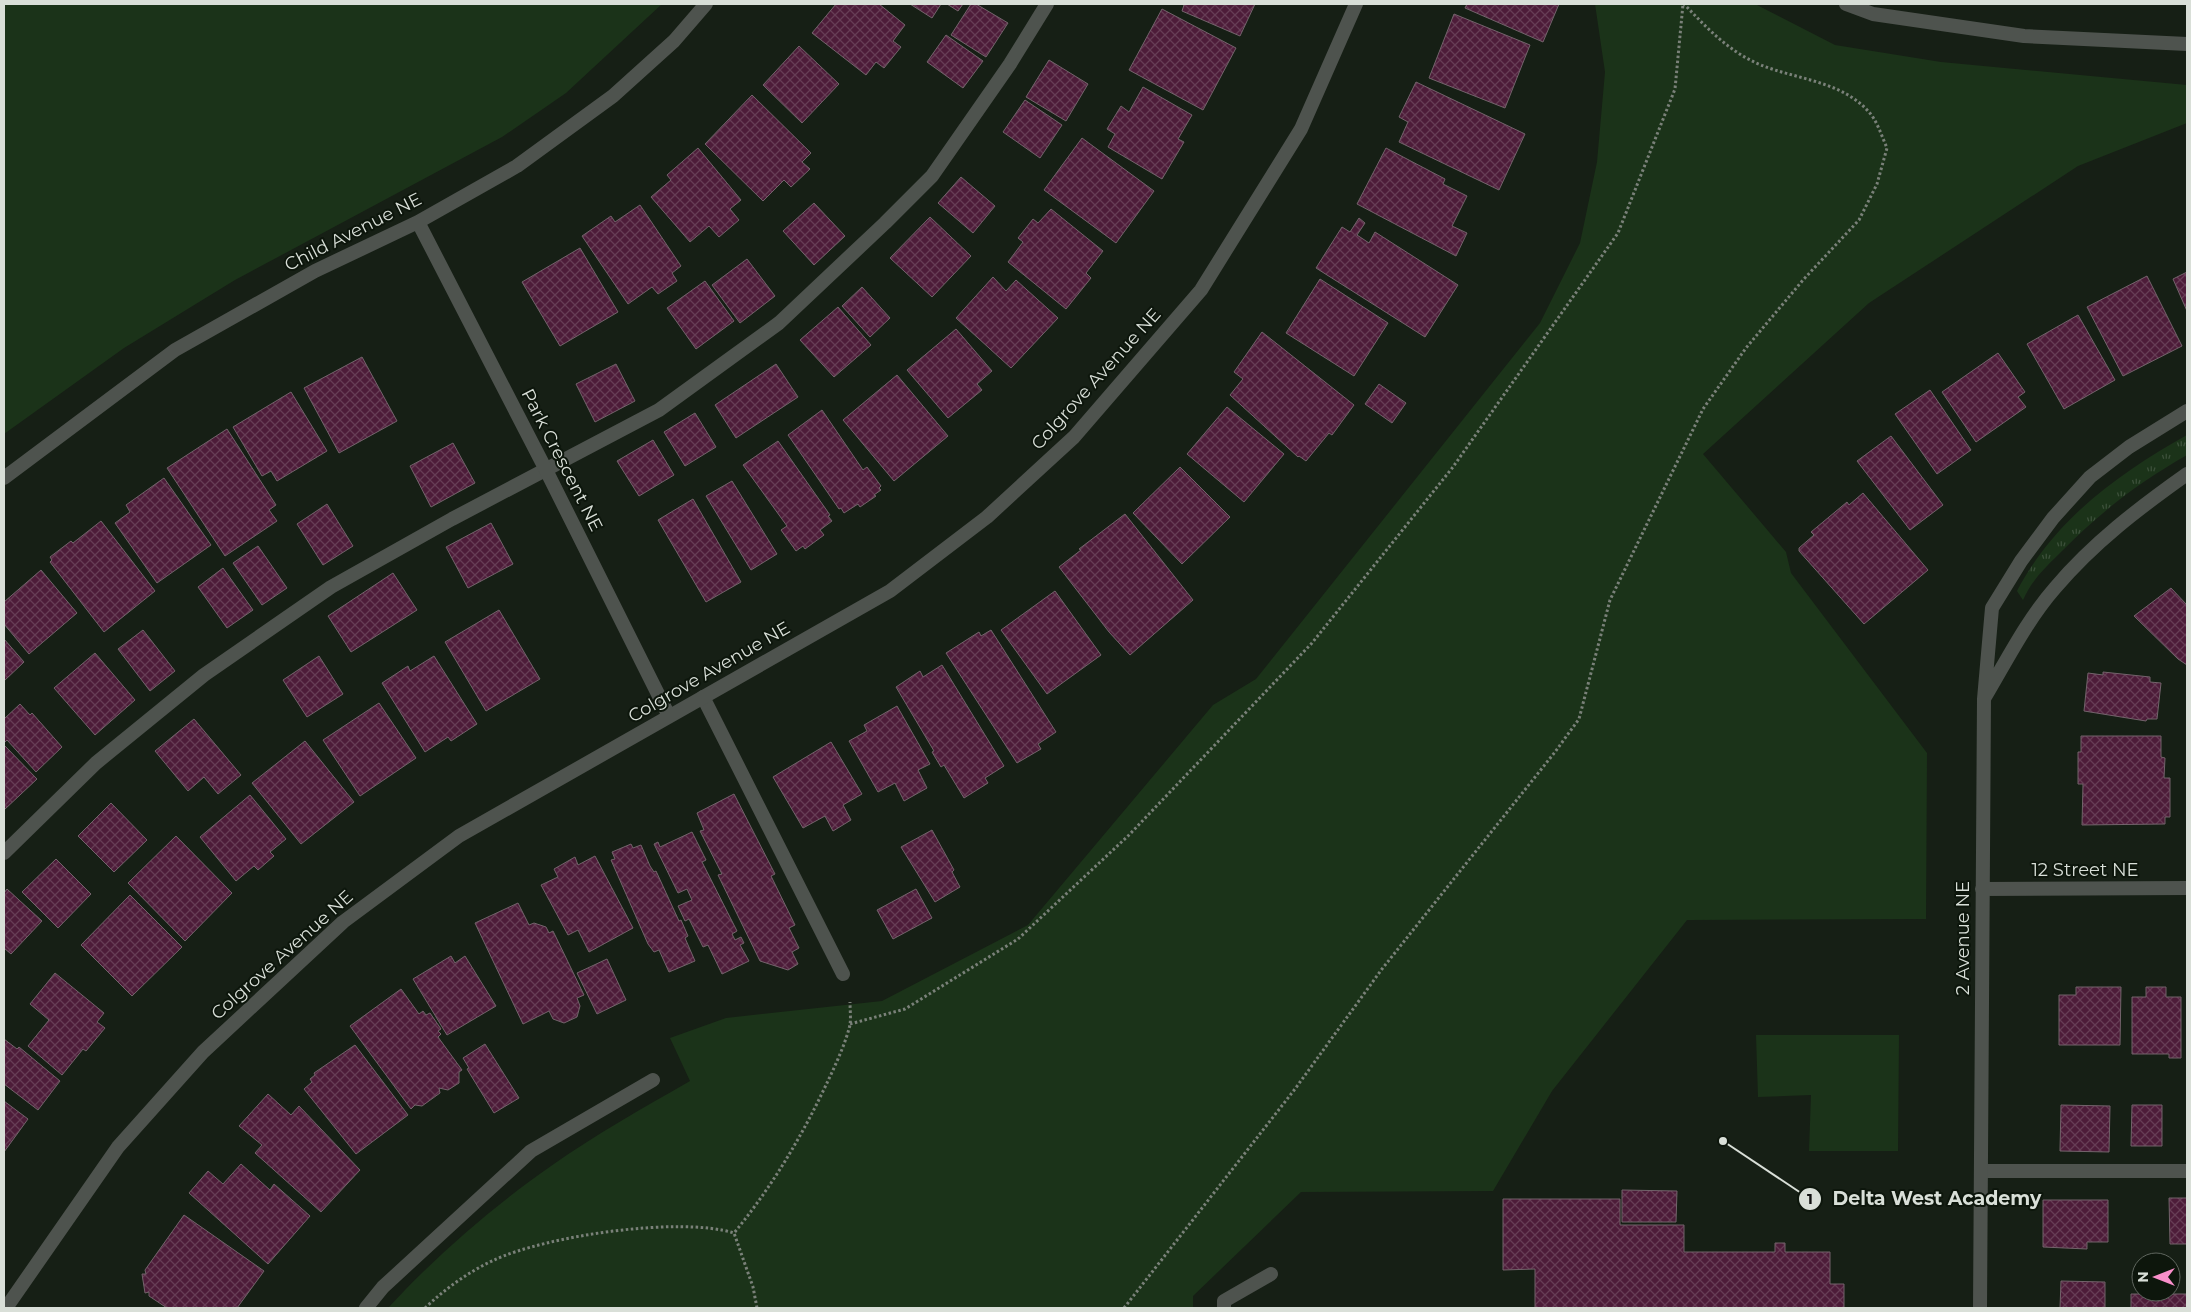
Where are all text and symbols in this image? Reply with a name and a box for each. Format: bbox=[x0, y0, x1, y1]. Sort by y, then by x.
street label: Child Avenue NE bbox=[281, 188, 425, 276]
street label: Colgrove Avenue NE bbox=[1027, 304, 1165, 454]
street label: Park Crescent NE bbox=[517, 385, 607, 535]
street label: Colgrove Avenue NE bbox=[624, 617, 794, 727]
street label: 12 Street NE bbox=[2031, 859, 2139, 881]
street label: 2 Avenue NE bbox=[1952, 881, 1974, 995]
street label: Colgrove Avenue NE bbox=[207, 886, 357, 1024]
callout: Delta West Academy bbox=[1797, 1182, 2051, 1216]
text: Delta West Academy bbox=[1833, 1187, 2042, 1210]
text: 1 bbox=[1807, 1189, 1813, 1208]
north arrow bbox=[2131, 1252, 2181, 1302]
text: N bbox=[2134, 1271, 2152, 1283]

